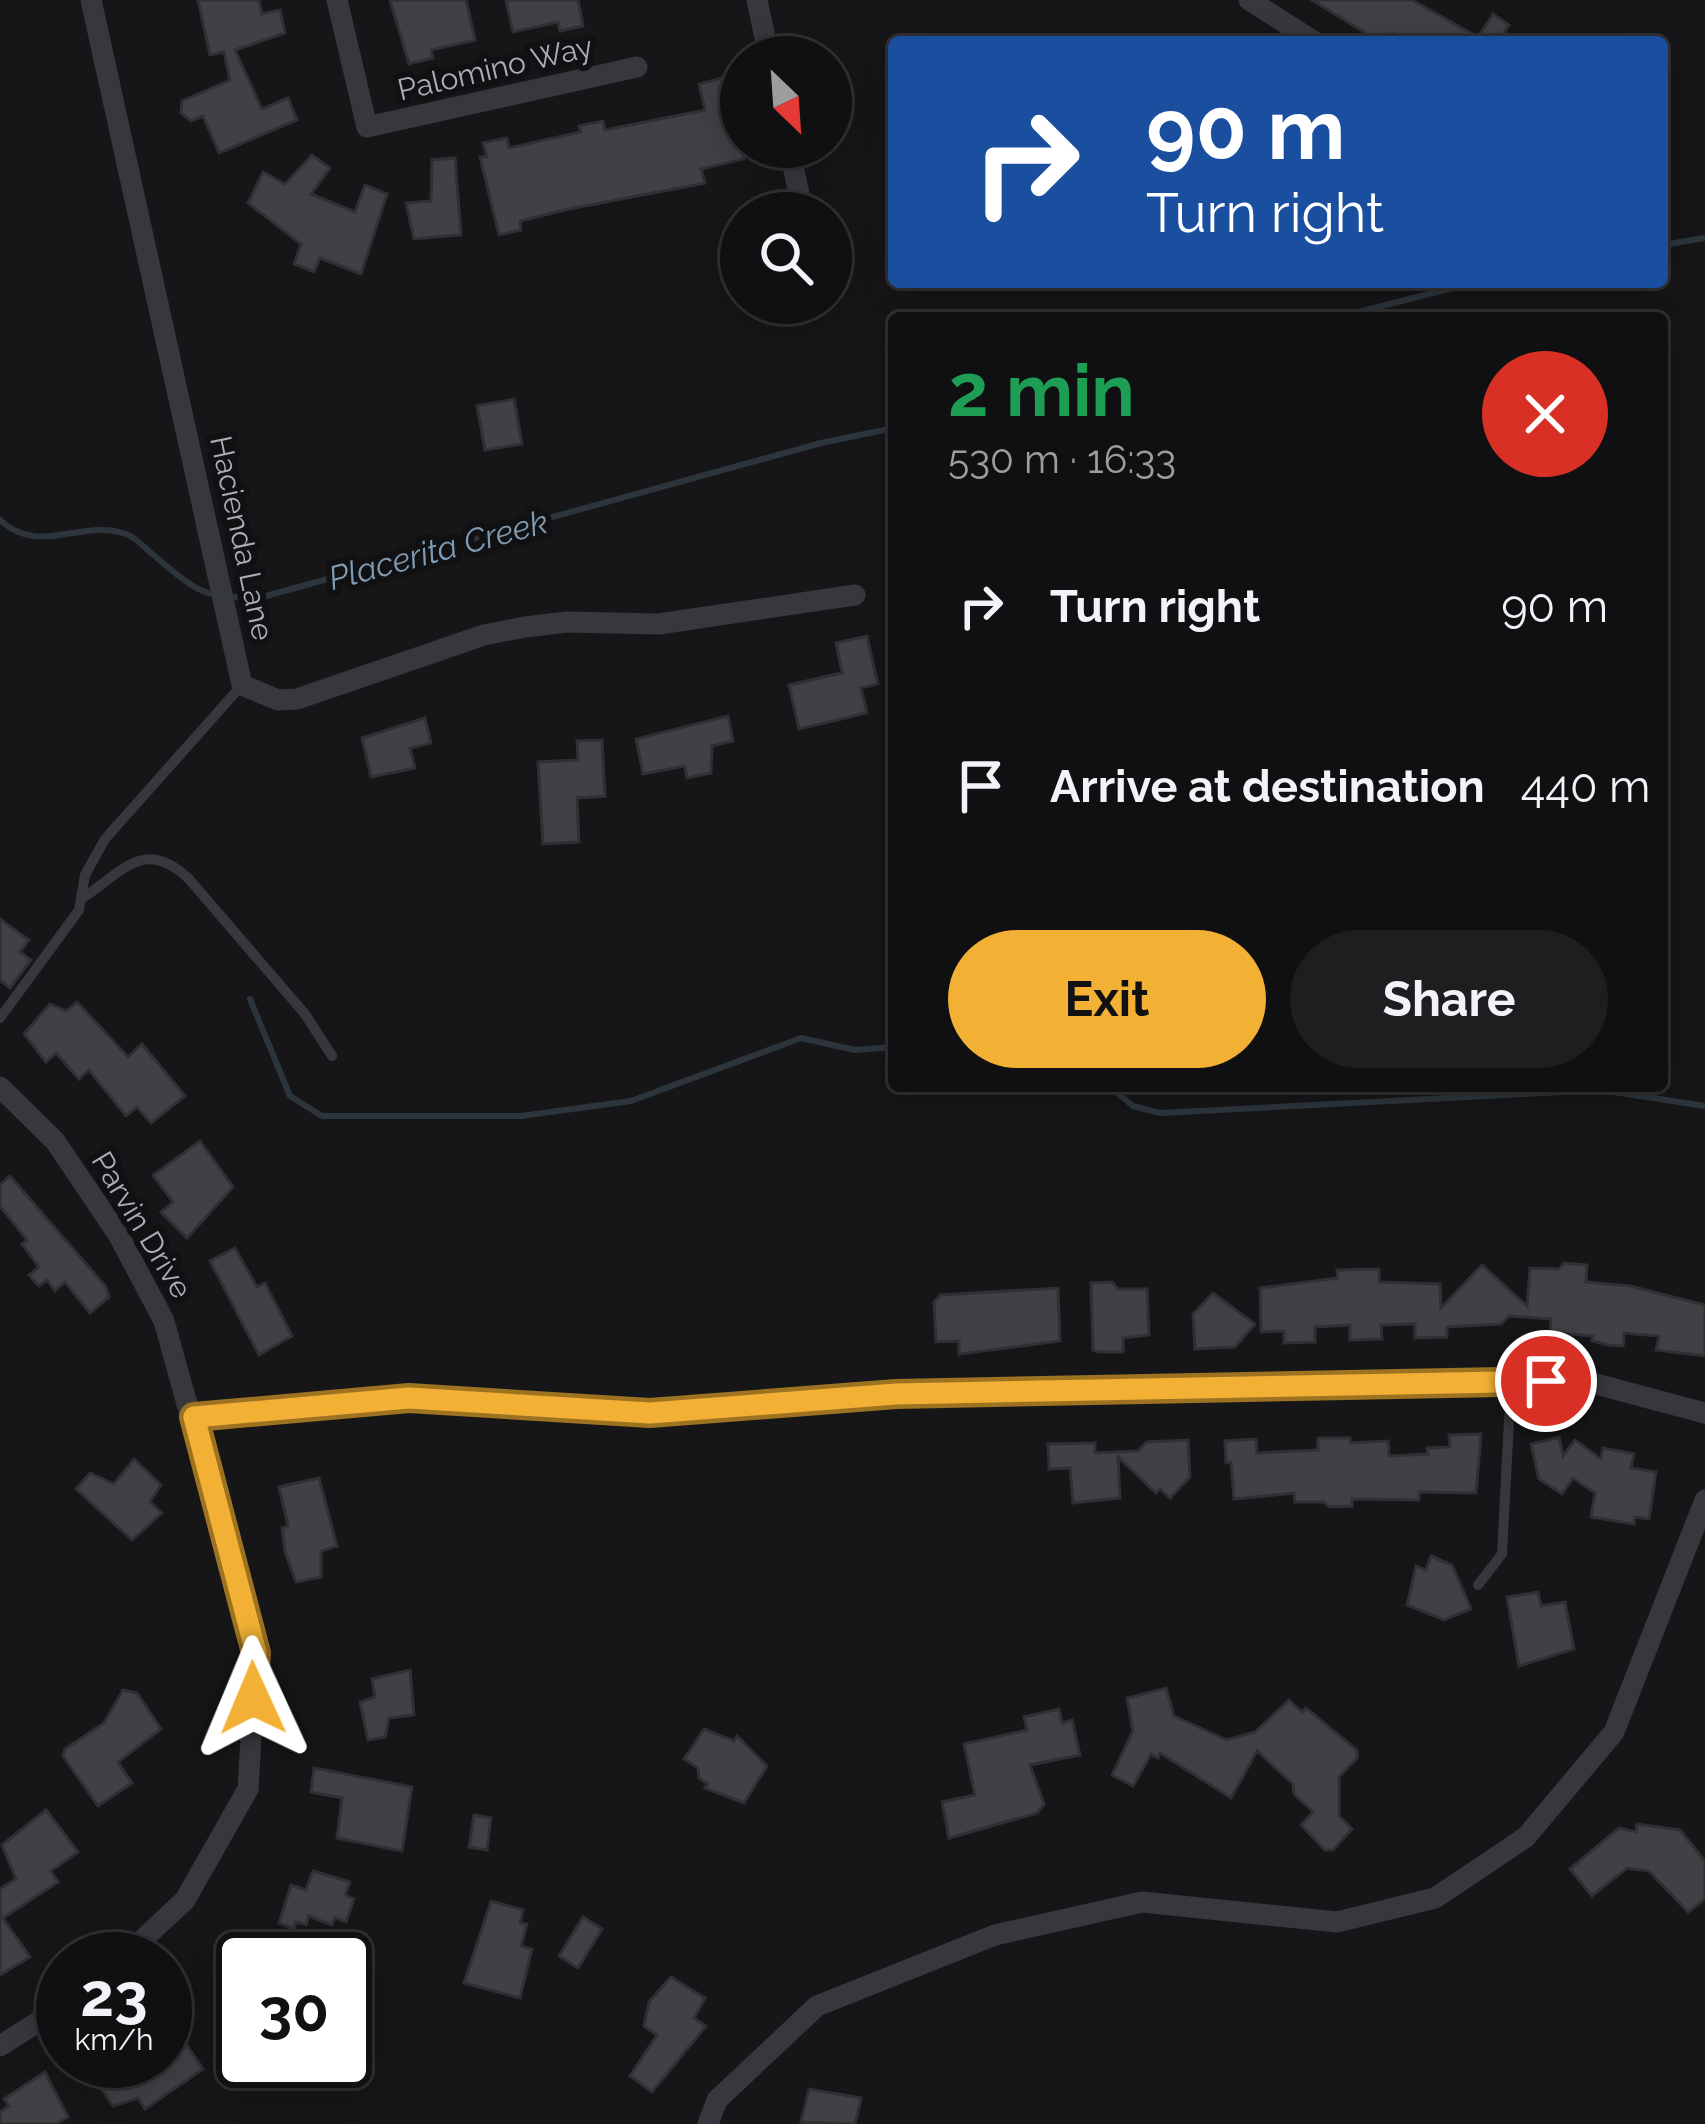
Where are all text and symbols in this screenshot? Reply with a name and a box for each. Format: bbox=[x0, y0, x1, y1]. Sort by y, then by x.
street label: Palomino Way bbox=[394, 29, 596, 107]
north arrow bbox=[720, 36, 852, 168]
map controls bbox=[720, 36, 852, 324]
text: 90 m bbox=[1146, 80, 1345, 179]
icon: right bbox=[948, 84, 1104, 240]
text: Turn right bbox=[1146, 181, 1384, 245]
button: search bbox=[720, 192, 852, 324]
text: 2 min bbox=[948, 348, 1135, 433]
button: close bbox=[1482, 351, 1608, 477]
street label: Hacienda Lane bbox=[203, 433, 281, 643]
text: 530 m · 16:33 bbox=[948, 436, 1176, 482]
water label: Placerita Creek bbox=[324, 502, 552, 598]
icon: right bbox=[948, 573, 1014, 639]
text: Turn right bbox=[1050, 580, 1260, 633]
text: 90 m bbox=[1501, 580, 1608, 633]
icon: arrive bbox=[948, 753, 1014, 819]
text: Arrive at destination bbox=[1050, 760, 1485, 813]
text: 440 m bbox=[1521, 760, 1650, 813]
button: Exit bbox=[948, 930, 1266, 1068]
button: Share bbox=[1290, 930, 1608, 1068]
street label: Parvin Drive bbox=[85, 1145, 199, 1305]
pin bbox=[1495, 1330, 1597, 1432]
icon: arrive bbox=[1513, 1348, 1579, 1414]
position arrow bbox=[190, 1635, 316, 1761]
speed limit sign: 30 bbox=[216, 1932, 372, 2088]
text: 23 bbox=[80, 1960, 148, 2030]
text: km/h bbox=[74, 2022, 154, 2057]

